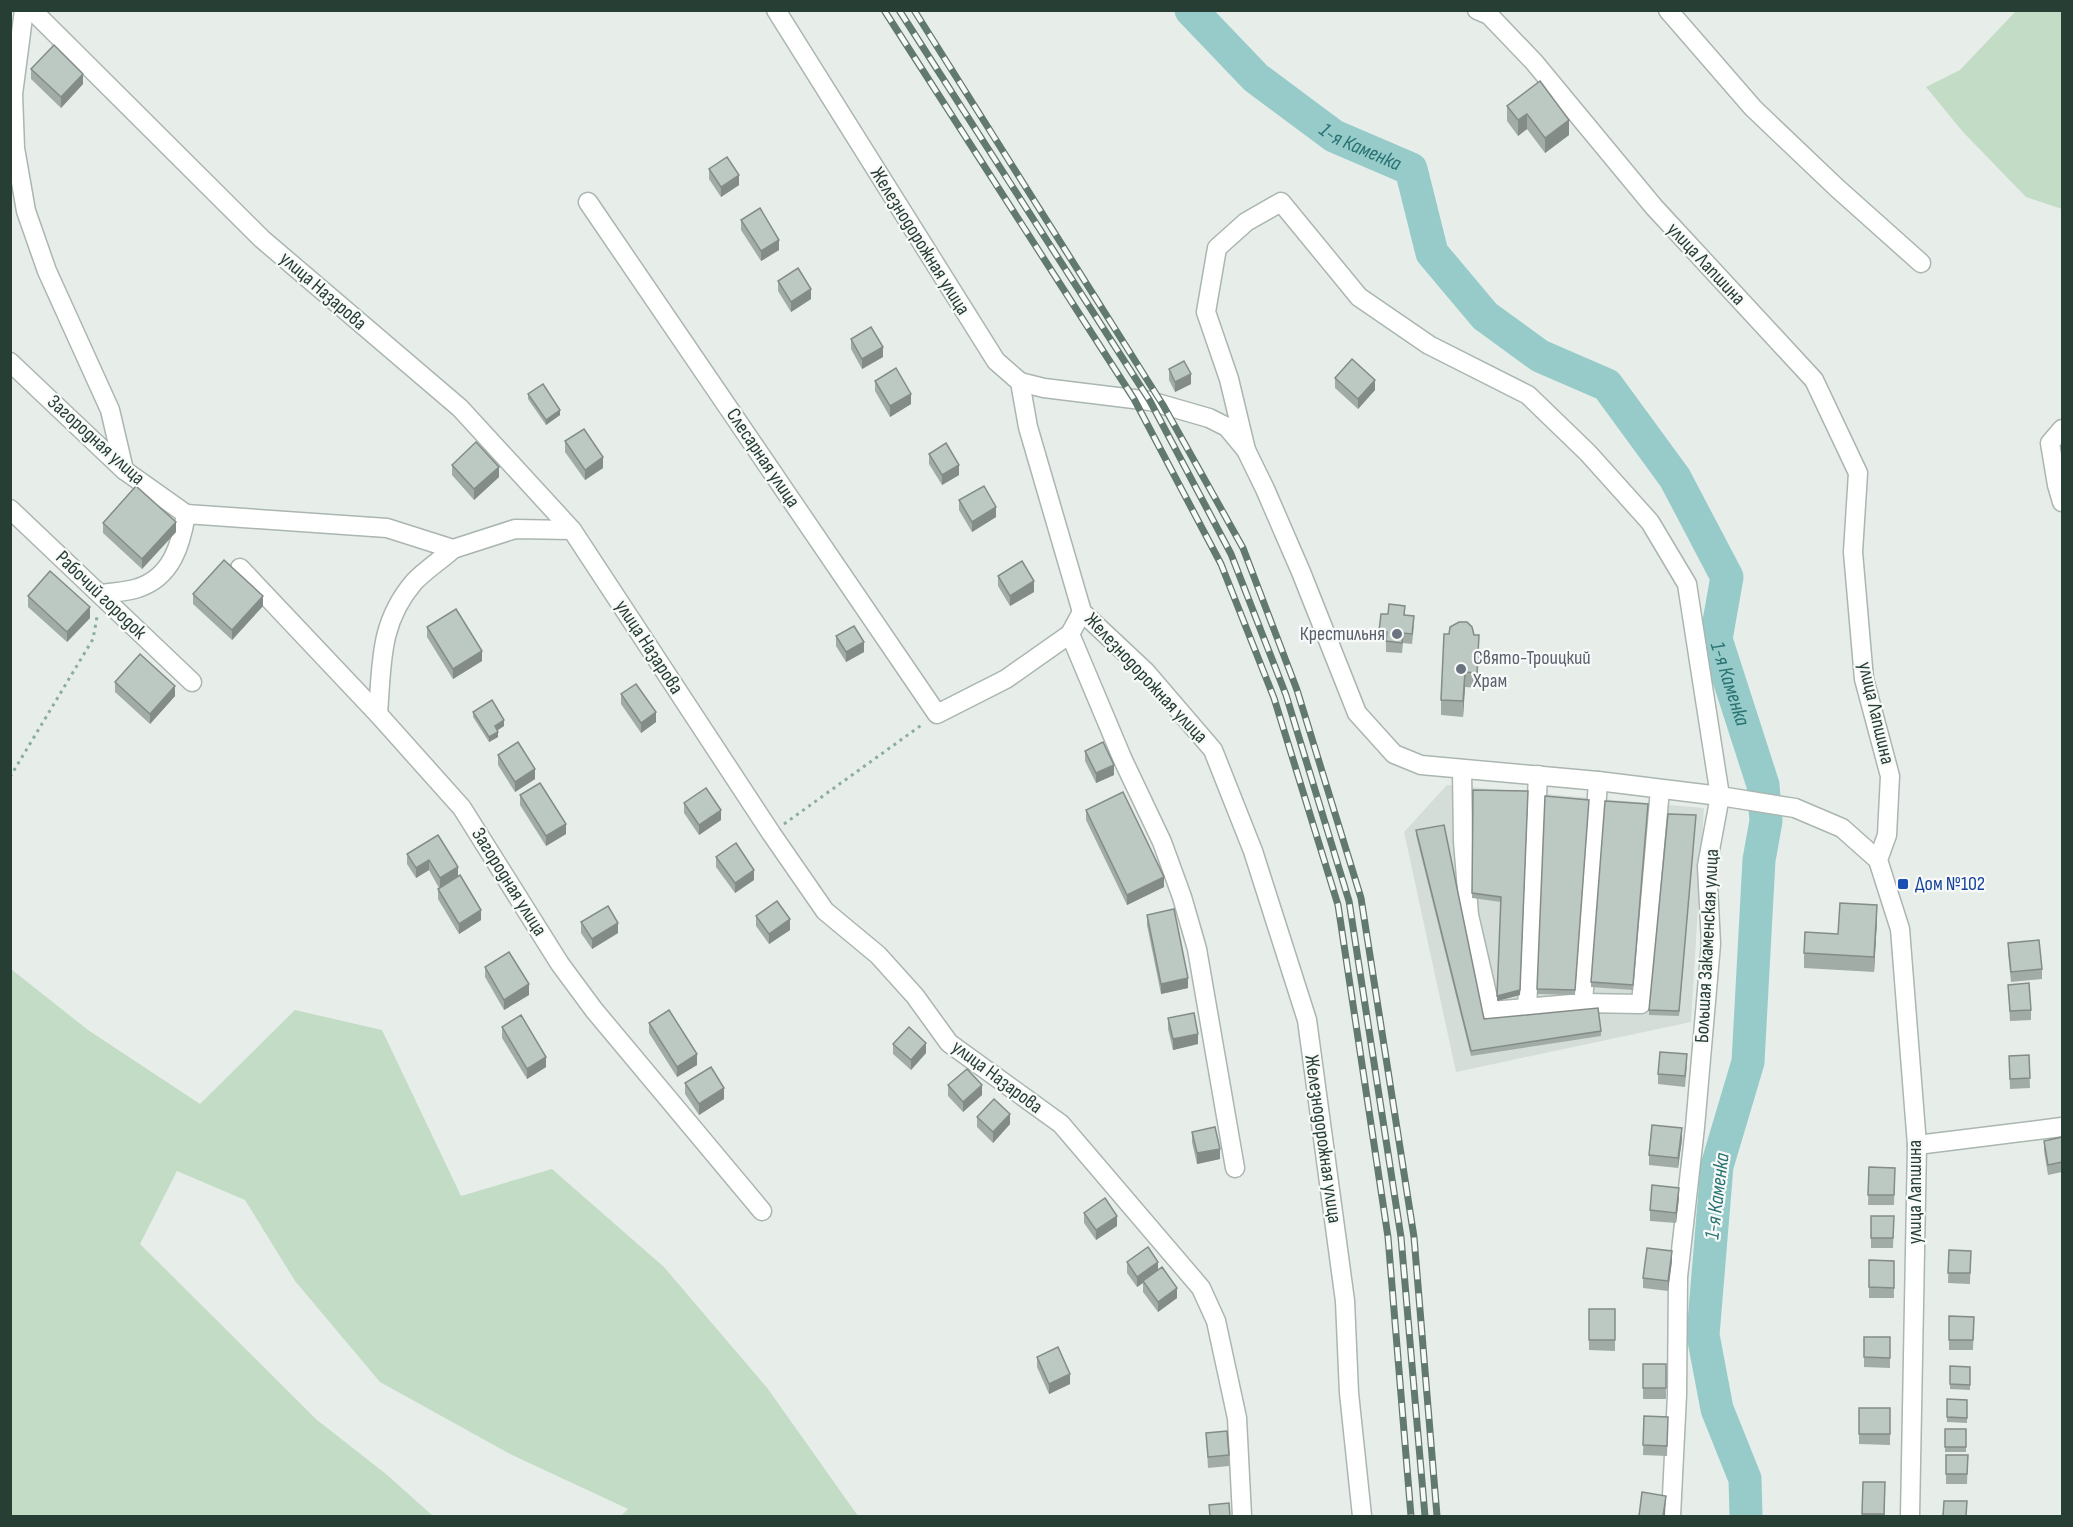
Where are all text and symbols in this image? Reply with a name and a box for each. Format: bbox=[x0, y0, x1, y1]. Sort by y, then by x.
water label: 1-я Каменка bbox=[1315, 117, 1406, 176]
street label: Железнодорожная улица bbox=[865, 163, 975, 319]
street label: улица Лапшина bbox=[1662, 218, 1750, 310]
street label: улица Назарова bbox=[275, 247, 371, 335]
street label: Загородная улица bbox=[42, 390, 150, 490]
street label: Слесарная улица bbox=[721, 404, 805, 512]
street label: Рабочий городок bbox=[51, 546, 152, 645]
street label: улица Назарова bbox=[610, 595, 688, 699]
street label: Железнодорожная улица bbox=[1079, 608, 1213, 748]
place label: Крестильня bbox=[1300, 622, 1385, 646]
marker: Крестильня bbox=[1390, 627, 1404, 641]
water label: 1-я Каменка bbox=[1705, 639, 1756, 729]
place label: Свято-Троицкий Храм bbox=[1472, 646, 1591, 693]
street label: улица Лапшина bbox=[1853, 659, 1899, 767]
marker: Свято-Троицкий Храм bbox=[1454, 662, 1468, 676]
street label: Загородная улица bbox=[466, 823, 552, 941]
street label: Большая Закаменская улица bbox=[1690, 848, 1724, 1044]
place label: Дом №102 bbox=[1915, 872, 1985, 896]
marker: Дом №102 bbox=[1896, 877, 1910, 891]
street label: улица Назарова bbox=[947, 1035, 1047, 1119]
street label: Железнодорожная улица bbox=[1299, 1053, 1347, 1225]
street label: улица Лапшина bbox=[1903, 1140, 1927, 1244]
water label: 1-я Каменка bbox=[1699, 1151, 1735, 1241]

